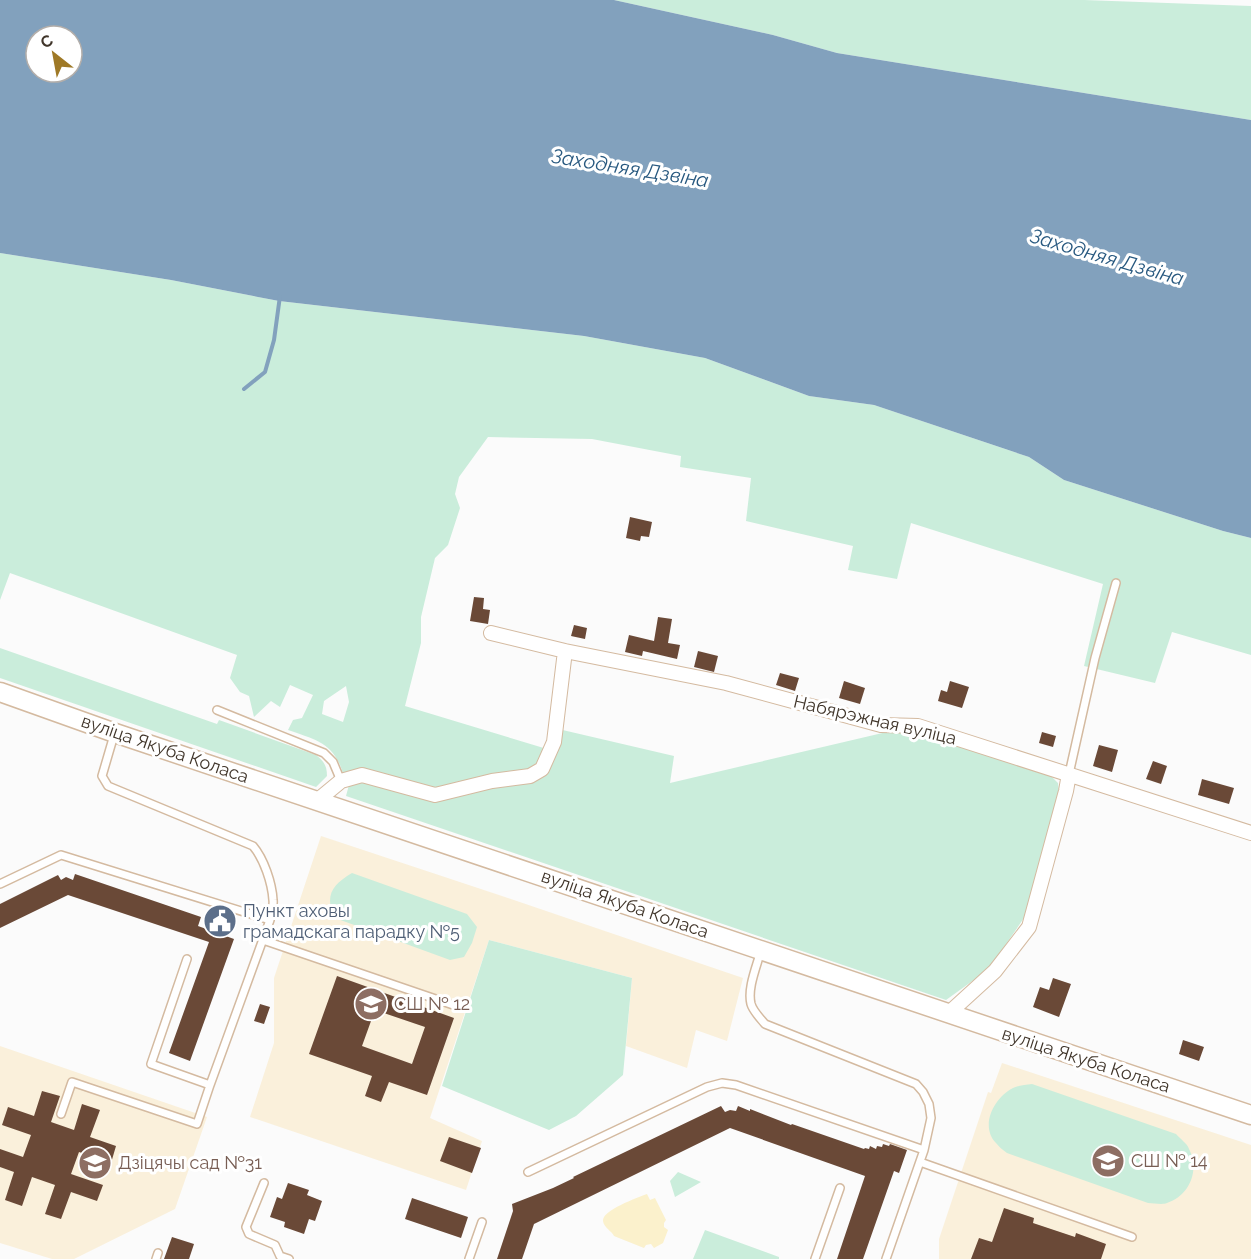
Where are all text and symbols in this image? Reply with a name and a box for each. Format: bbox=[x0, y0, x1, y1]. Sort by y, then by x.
north arrow bbox=[24, 24, 84, 84]
text: С bbox=[37, 31, 56, 53]
water label: Заходняя Дзвіна bbox=[550, 144, 710, 192]
water label: Заходняя Дзвіна bbox=[1027, 224, 1187, 290]
street label: Набярэжная вуліца bbox=[792, 691, 959, 748]
street label: вуліца Якуба Коласа bbox=[79, 710, 252, 787]
street label: вуліца Якуба Коласа bbox=[539, 865, 712, 942]
place label: Пункт аховы грамадскага парадку №5 bbox=[243, 900, 460, 942]
public building icon: Пункт аховы грамадскага парадку №5 bbox=[202, 903, 238, 939]
school or university icon: СШ № 12 bbox=[353, 986, 389, 1022]
place label: СШ № 12 bbox=[394, 993, 470, 1014]
street label: вуліца Якуба Коласа bbox=[999, 1022, 1173, 1097]
school or university icon: СШ № 14 bbox=[1090, 1143, 1126, 1179]
school or university icon: Дзіцячы сад №31 bbox=[77, 1145, 113, 1181]
place label: СШ № 14 bbox=[1131, 1150, 1208, 1171]
place label: Дзіцячы сад №31 bbox=[118, 1152, 262, 1173]

